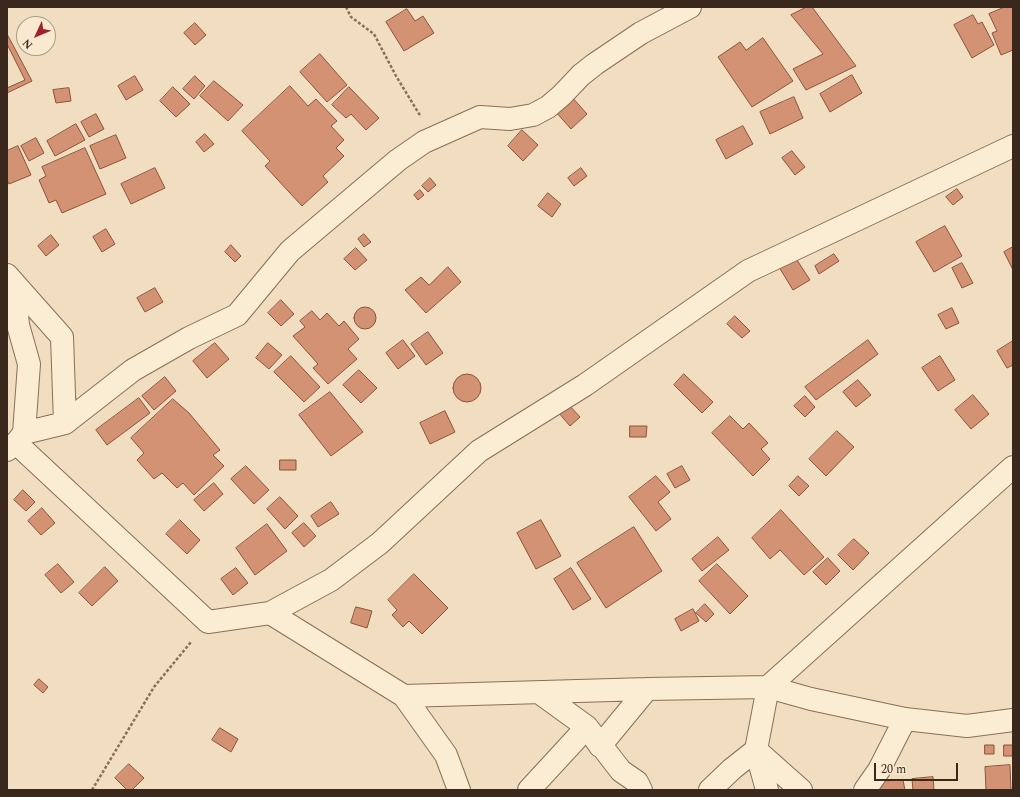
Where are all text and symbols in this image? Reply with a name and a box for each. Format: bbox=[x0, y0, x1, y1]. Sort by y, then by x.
north arrow bbox=[16, 16, 56, 56]
text: N bbox=[18, 35, 37, 53]
scale bar bbox=[876, 755, 960, 781]
text: 20 m bbox=[881, 760, 906, 779]

